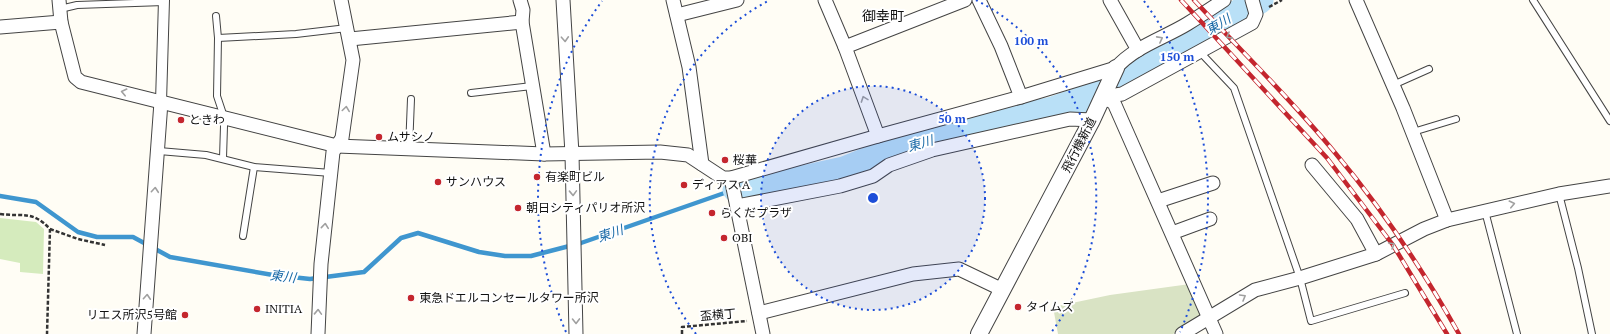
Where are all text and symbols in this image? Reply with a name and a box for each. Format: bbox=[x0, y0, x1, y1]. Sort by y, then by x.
district label: 御幸町 bbox=[862, 6, 904, 25]
water label: 東川 bbox=[1202, 9, 1235, 38]
one-way arrow bbox=[1226, 32, 1233, 39]
text: 100 m bbox=[1014, 33, 1048, 48]
one-way arrow bbox=[561, 36, 570, 42]
one-way arrow bbox=[1156, 36, 1163, 43]
text: 150 m bbox=[1160, 49, 1194, 64]
one-way arrow bbox=[120, 89, 127, 97]
one-way arrow bbox=[860, 96, 869, 103]
one-way arrow bbox=[341, 106, 350, 112]
text: 50 m bbox=[938, 111, 966, 126]
place label: ときわ bbox=[189, 112, 225, 127]
marker: ときわ bbox=[176, 115, 186, 125]
street label: 飛行機新道 bbox=[1058, 115, 1099, 175]
place label: ムサシノ bbox=[387, 129, 435, 144]
water label: 東川 bbox=[905, 130, 937, 155]
marker: ムサシノ bbox=[374, 132, 384, 142]
place label: 桜華 bbox=[733, 152, 757, 167]
marker: 桜華 bbox=[720, 155, 730, 165]
place label: 有楽町ビル bbox=[545, 169, 605, 184]
marker: 有楽町ビル bbox=[532, 172, 542, 182]
place label: サンハウス bbox=[446, 174, 506, 189]
marker: サンハウス bbox=[433, 177, 443, 187]
place label: ディアス A bbox=[692, 177, 751, 192]
marker: ディアス A bbox=[679, 180, 689, 190]
one-way arrow bbox=[151, 187, 160, 193]
one-way arrow bbox=[569, 190, 578, 196]
centre of rings bbox=[866, 191, 880, 205]
place label: 朝日シティパリオ所沢 bbox=[526, 200, 645, 215]
one-way arrow bbox=[1509, 201, 1516, 209]
marker: 朝日シティパリオ所沢 bbox=[513, 203, 523, 213]
place label: らくだプラザ bbox=[720, 205, 792, 220]
marker: らくだプラザ bbox=[707, 208, 717, 218]
water label: 東川 bbox=[595, 220, 627, 246]
one-way arrow bbox=[320, 223, 329, 229]
place label: OBI bbox=[732, 230, 752, 245]
marker: OBI bbox=[719, 233, 729, 243]
one-way arrow bbox=[1388, 243, 1395, 250]
water label: 東川 bbox=[269, 266, 299, 287]
place label: 東急ドエルコンセールタワー所沢 bbox=[419, 290, 599, 305]
marker: 東急ドエルコンセールタワー所沢 bbox=[406, 293, 416, 303]
one-way arrow bbox=[142, 294, 151, 300]
one-way arrow bbox=[1239, 295, 1246, 302]
place label: タイムズ bbox=[1026, 299, 1074, 314]
place label: INITIA bbox=[265, 301, 303, 316]
marker: タイムズ bbox=[1013, 302, 1023, 312]
marker: INITIA bbox=[252, 304, 262, 314]
street label: 盃横丁 bbox=[699, 305, 737, 324]
place label: リエス所沢5号館 bbox=[87, 307, 177, 322]
one-way arrow bbox=[314, 309, 322, 315]
marker: リエス所沢5号館 bbox=[180, 310, 190, 320]
one-way arrow bbox=[572, 318, 580, 324]

